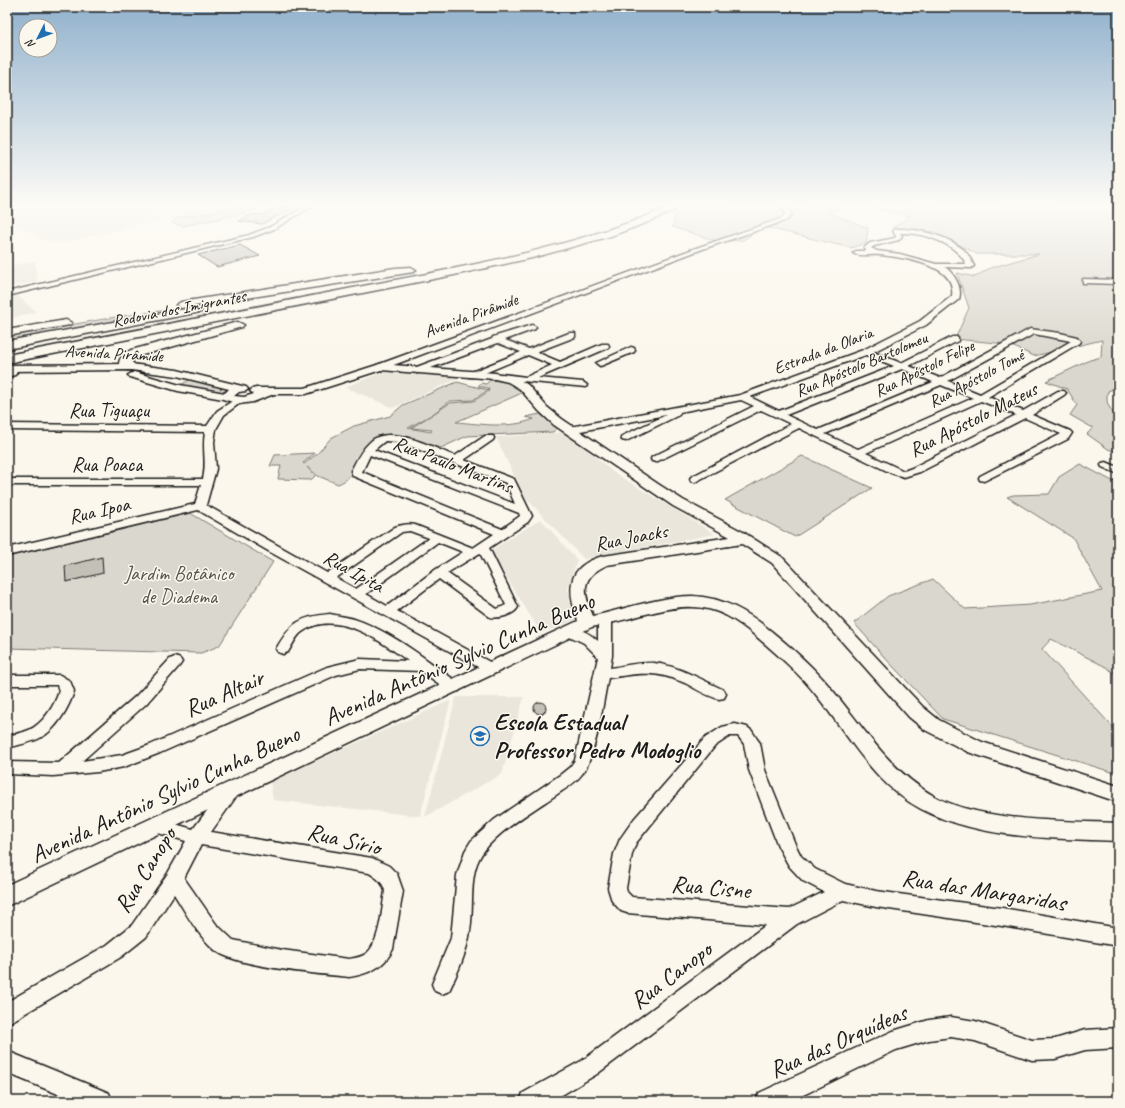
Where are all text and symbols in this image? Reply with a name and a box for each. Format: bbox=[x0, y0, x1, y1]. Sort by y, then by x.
north arrow bbox=[18, 18, 58, 58]
text: N bbox=[22, 36, 38, 52]
street label: Rodovia dos Imigrantes bbox=[111, 285, 250, 332]
street label: Avenida Pirâmide bbox=[422, 288, 522, 342]
street label: Estrada da Olaria bbox=[771, 321, 878, 379]
street label: Rua Apóstolo Bartolomeu bbox=[792, 327, 932, 402]
street label: Rua Apóstolo Felipe bbox=[871, 335, 979, 402]
street label: Avenida Pirâmide bbox=[65, 340, 165, 367]
street label: Rua Apóstolo Tomé bbox=[925, 343, 1030, 412]
street label: Rua Apóstolo Mateus bbox=[905, 375, 1044, 463]
street label: Rua Tiguaçu bbox=[69, 398, 151, 423]
street label: Rua Paulo Martins bbox=[390, 430, 518, 499]
street label: Rua Poaca bbox=[72, 452, 144, 477]
street label: Rua Ipoa bbox=[66, 491, 133, 530]
street label: Rua Joacks bbox=[593, 518, 672, 557]
street label: Rua Ipita bbox=[319, 545, 389, 599]
park label: Jardim Botânico de Diadema bbox=[123, 561, 236, 609]
street label: Avenida Antônio Sylvio Cunha Bueno bbox=[319, 585, 600, 732]
street label: Rua Altair bbox=[180, 661, 270, 724]
place label: Escola Estadual Professor Pedro Modoglio bbox=[494, 707, 702, 765]
street label: Avenida Antônio Sylvio Cunha Bueno bbox=[26, 718, 306, 870]
school or university icon: Escola Estadual Professor Pedro Modoglio bbox=[469, 725, 491, 747]
street label: Rua Sírio bbox=[304, 816, 386, 863]
street label: Rua Canopo bbox=[107, 820, 184, 918]
street label: Rua das Margaridas bbox=[900, 862, 1071, 918]
street label: Rua Cisne bbox=[670, 869, 754, 906]
street label: Rua Canopo bbox=[624, 933, 720, 1015]
street label: Rua das Orquídeas bbox=[765, 997, 913, 1085]

